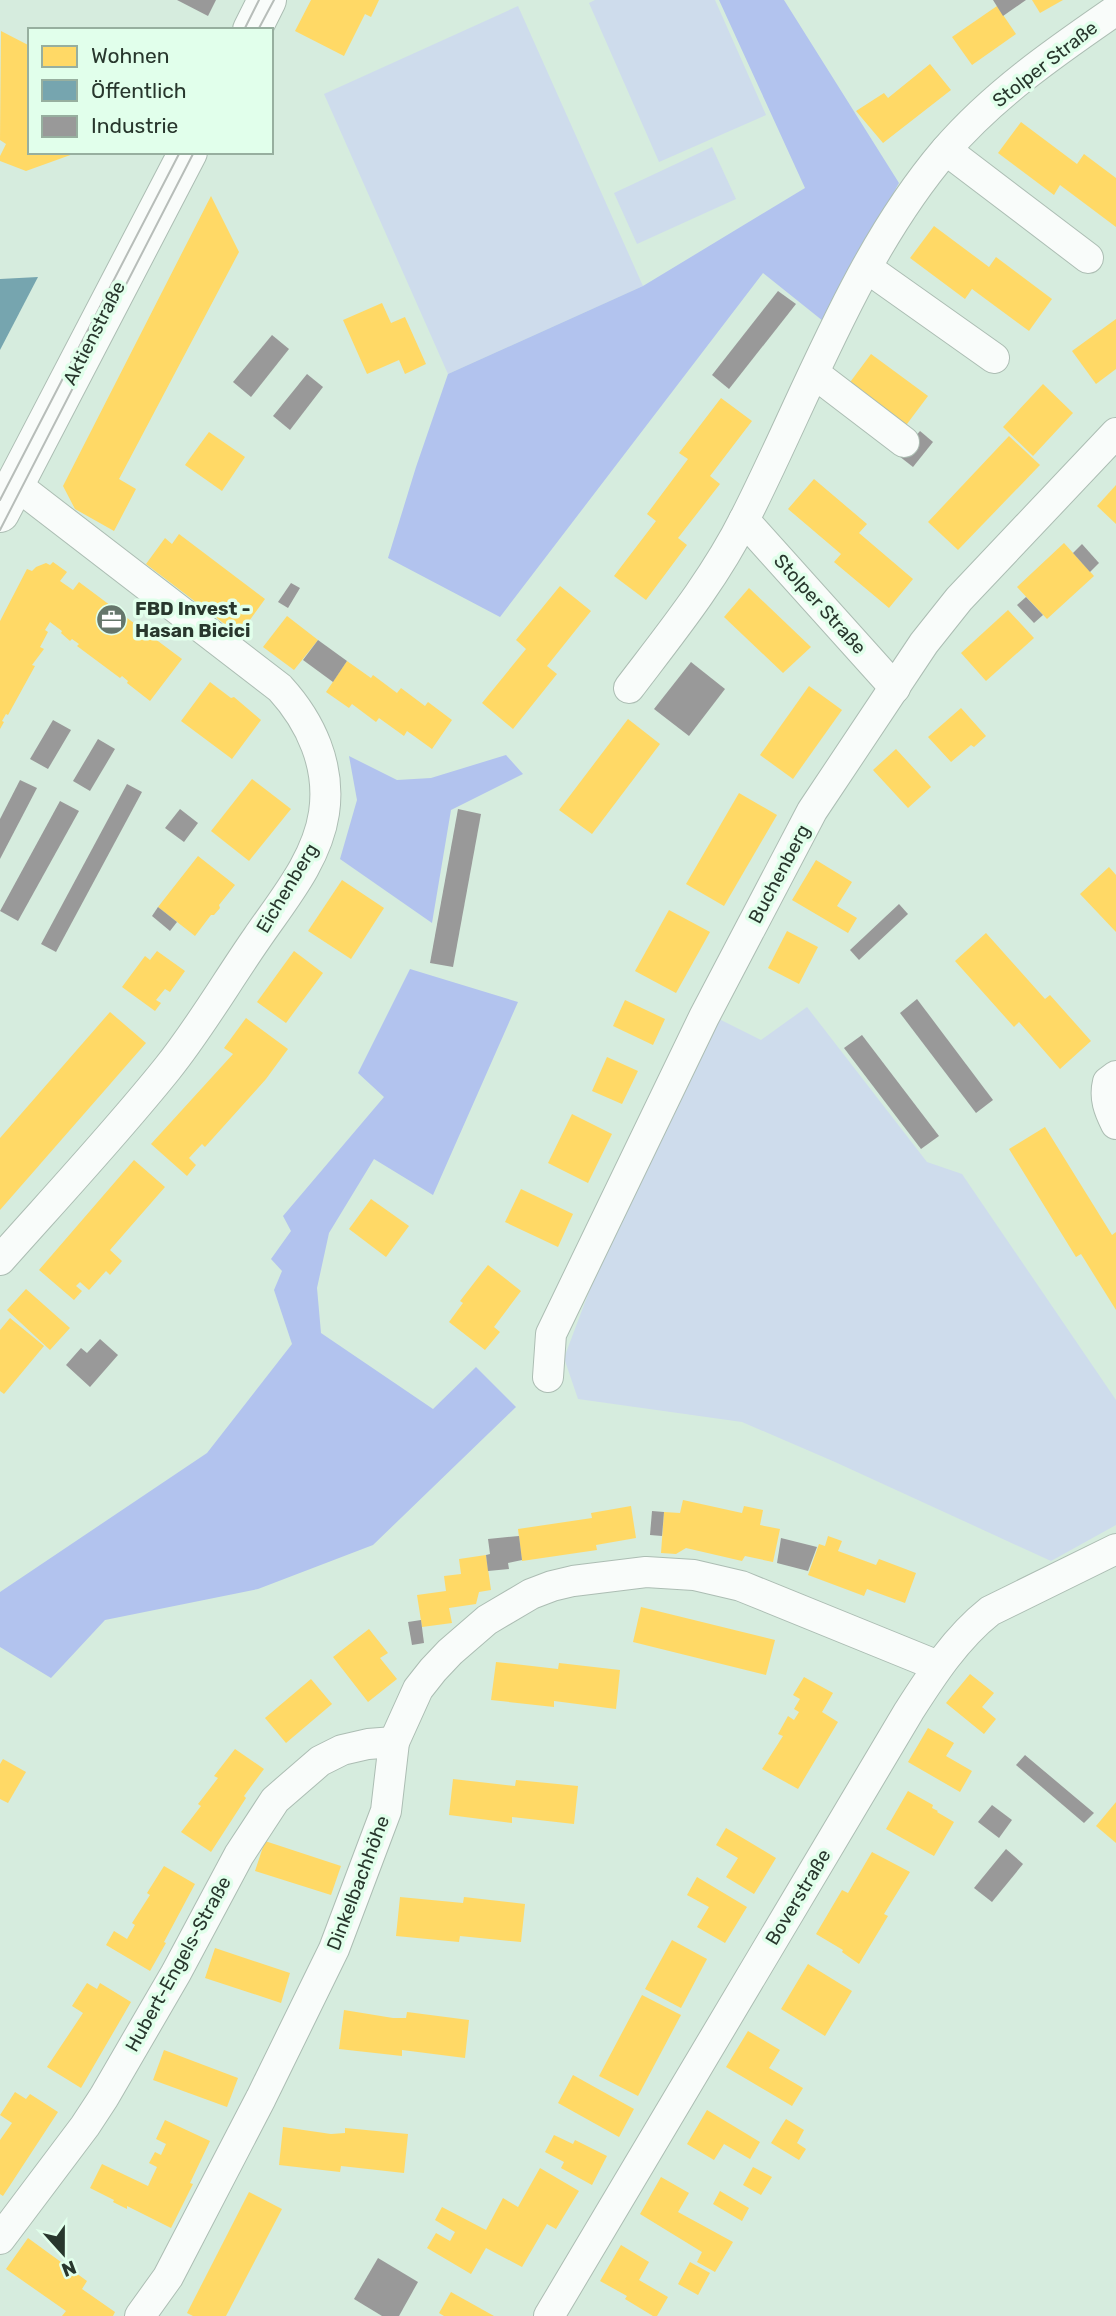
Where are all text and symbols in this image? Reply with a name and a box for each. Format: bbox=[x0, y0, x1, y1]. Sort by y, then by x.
street label: Stolper Straße bbox=[988, 16, 1102, 112]
legend bbox=[28, 28, 273, 154]
text: Wohnen bbox=[91, 43, 169, 68]
text: Öffentlich bbox=[91, 78, 187, 103]
text: Industrie bbox=[91, 113, 178, 138]
street label: Aktienstraße bbox=[58, 277, 130, 389]
street label: Stolper Straße bbox=[769, 549, 871, 659]
place label: FBD Invest - Hasan Bicici bbox=[135, 597, 251, 642]
office icon: FBD Invest - Hasan Bicici bbox=[95, 602, 129, 636]
street label: Buchenberg bbox=[743, 821, 815, 927]
street label: Eichenberg bbox=[251, 839, 323, 937]
street label: Dinkelbachhöhe bbox=[322, 1812, 394, 1954]
street label: Boverstraße bbox=[760, 1845, 836, 1949]
street label: Hubert-Engels-Straße bbox=[120, 1872, 236, 2056]
north arrow bbox=[28, 2218, 98, 2288]
text: N bbox=[58, 2255, 79, 2282]

